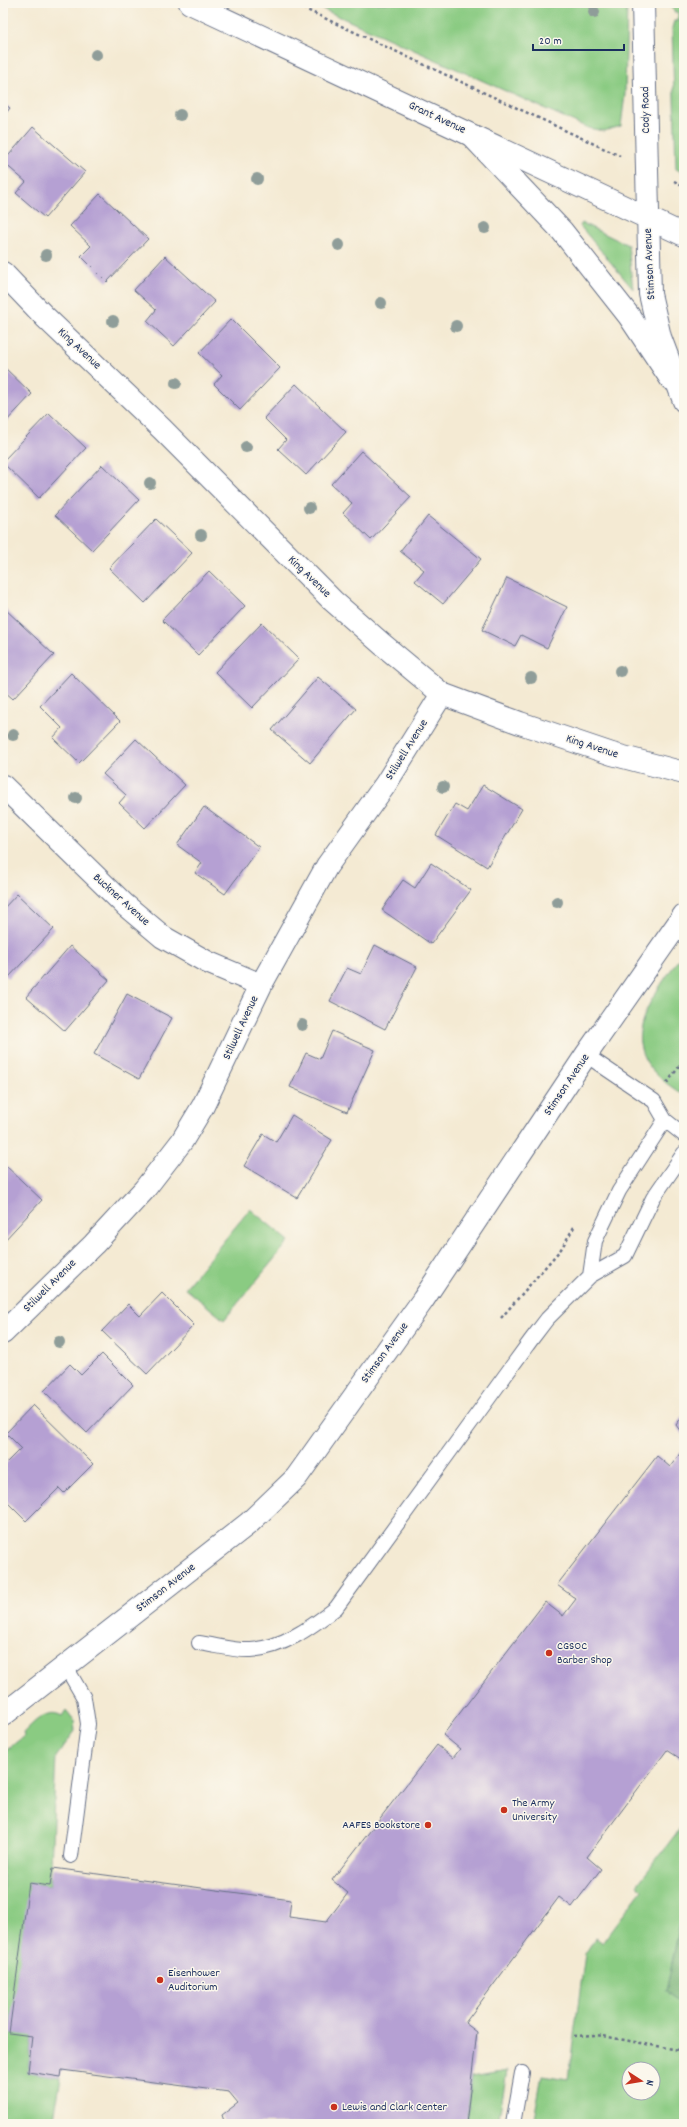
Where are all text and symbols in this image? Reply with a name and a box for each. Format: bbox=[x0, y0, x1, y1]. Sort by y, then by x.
scale bar bbox=[533, 26, 624, 52]
text: 20 m bbox=[539, 33, 562, 50]
street label: Cody Road bbox=[637, 86, 655, 134]
street label: Grant Avenue bbox=[405, 97, 469, 139]
street label: Stimson Avenue bbox=[640, 228, 660, 300]
street label: King Avenue bbox=[53, 324, 105, 374]
street label: King Avenue bbox=[284, 552, 334, 602]
street label: Stilwell Avenue bbox=[381, 716, 433, 784]
street label: King Avenue bbox=[564, 731, 620, 763]
street label: Buckner Avenue bbox=[89, 870, 153, 930]
street label: Stilwell Avenue bbox=[219, 993, 263, 1063]
street label: Stimson Avenue bbox=[540, 1051, 594, 1119]
street label: Stilwell Avenue bbox=[20, 1256, 80, 1316]
street label: Stimson Avenue bbox=[357, 1319, 413, 1387]
street label: Stimson Avenue bbox=[133, 1559, 199, 1617]
place label: CGSOC Barber Shop bbox=[557, 1638, 612, 1669]
marker: CGSOC Barber Shop bbox=[544, 1648, 554, 1658]
place label: The Army University bbox=[512, 1795, 558, 1826]
marker: The Army University bbox=[499, 1805, 509, 1815]
place label: AAFES Bookstore bbox=[342, 1817, 420, 1834]
marker: AAFES Bookstore bbox=[423, 1820, 433, 1830]
place label: Eisenhower Auditorium bbox=[168, 1965, 220, 1996]
marker: Eisenhower Auditorium bbox=[155, 1975, 165, 1985]
north arrow bbox=[621, 2061, 661, 2101]
text: N bbox=[640, 2078, 657, 2088]
place label: Lewis and Clark Center bbox=[342, 2099, 447, 2116]
marker: Lewis and Clark Center bbox=[329, 2102, 339, 2112]

